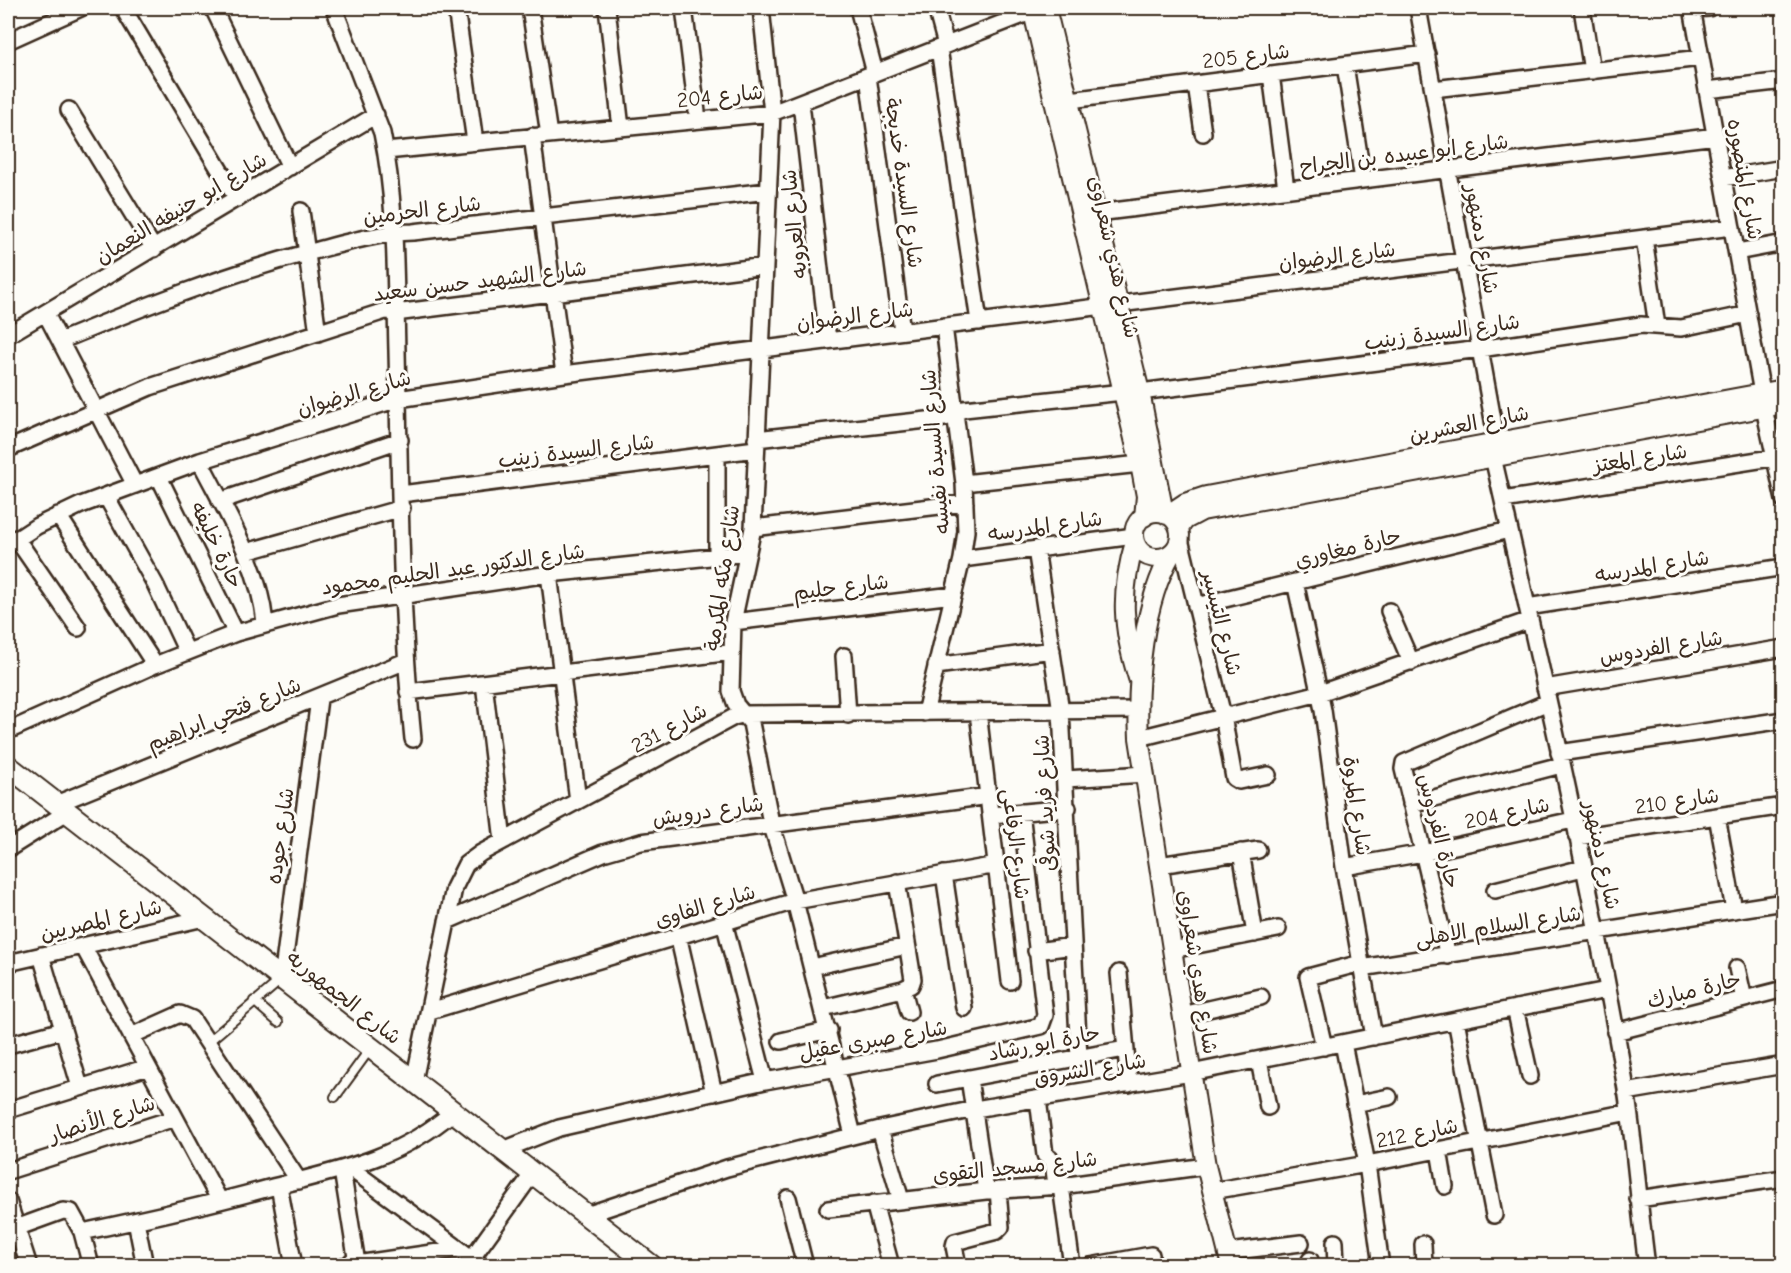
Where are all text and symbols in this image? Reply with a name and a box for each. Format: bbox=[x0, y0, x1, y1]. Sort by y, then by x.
street label: شارع 205 bbox=[1201, 39, 1291, 76]
street label: شارع 204 bbox=[676, 80, 765, 115]
street label: شارع السيدة خديجة bbox=[877, 96, 928, 270]
street label: شارع المنصوره bbox=[1720, 117, 1767, 242]
street label: شارع ابو عبيده بن الجراح bbox=[1298, 129, 1510, 182]
street label: شارع ابو حنيفه النعمان bbox=[91, 147, 273, 271]
street label: شارع العروبه bbox=[776, 168, 815, 280]
street label: شارع هدي شعراوى bbox=[1081, 173, 1144, 341]
street label: شارع دمنهور bbox=[1457, 180, 1503, 296]
street label: شارع الحرمين bbox=[362, 191, 483, 232]
street label: شارع الرضوان bbox=[1277, 237, 1397, 278]
street label: شارع الشهيد حسن سعيد bbox=[372, 256, 588, 309]
street label: شارع الرضوان bbox=[795, 297, 915, 338]
street label: شارع السيدة زينب bbox=[1363, 309, 1522, 358]
street label: شارع الرضوان bbox=[294, 365, 415, 424]
street label: شارع السيدة نفيسه bbox=[916, 368, 957, 536]
street label: شارع العشرين bbox=[1407, 401, 1532, 450]
street label: شارع السيدة زينب bbox=[497, 430, 656, 475]
street label: شارع المعتز bbox=[1589, 439, 1689, 481]
street label: حارة خليفه bbox=[186, 498, 248, 592]
street label: شارع مكه المكرمة bbox=[700, 504, 747, 653]
street label: شارع المدرسه bbox=[986, 506, 1104, 549]
street label: حارة مغاوري bbox=[1293, 523, 1404, 576]
street label: شارع الدكتور عبد الحليم محمود bbox=[320, 539, 587, 603]
street label: شارع المدرسه bbox=[1593, 545, 1711, 590]
street label: شارع التيسير bbox=[1194, 566, 1247, 679]
street label: شارع حليم bbox=[792, 569, 890, 609]
street label: شارع الفردوس bbox=[1598, 625, 1725, 672]
street label: شارع فتحي ابراهيم bbox=[144, 672, 307, 762]
street label: شارع 231 bbox=[627, 698, 712, 761]
street label: شارع فريد شوقى bbox=[1028, 734, 1064, 872]
street label: شارع المروة bbox=[1335, 755, 1376, 857]
street label: حارة الفردوس bbox=[1411, 771, 1465, 891]
street label: شارع 210 bbox=[1633, 783, 1721, 822]
street label: شارع جوده bbox=[261, 786, 302, 886]
street label: شارع الرفاعى bbox=[994, 787, 1035, 901]
street label: شارع درويش bbox=[651, 791, 766, 834]
street label: شارع 204 bbox=[1462, 792, 1552, 837]
street label: شارع دمنهور bbox=[1575, 796, 1625, 912]
street label: شارع الفاوى bbox=[652, 879, 759, 936]
street label: شارع هدي شعراوى bbox=[1170, 888, 1223, 1056]
street label: شارع المصريين bbox=[38, 894, 165, 949]
street label: شارع السلام الاهلى bbox=[1413, 901, 1583, 955]
street label: شارع الجمهوريه bbox=[280, 945, 406, 1051]
street label: حارة مبارك bbox=[1645, 967, 1744, 1014]
street label: شارع صبرى عقيل bbox=[797, 1015, 950, 1068]
street label: حارة ابو رشاد bbox=[986, 1020, 1102, 1067]
street label: شارع الشروق bbox=[1032, 1048, 1148, 1093]
street label: شارع الأنصار bbox=[43, 1089, 159, 1151]
street label: شارع 212 bbox=[1374, 1113, 1460, 1156]
street label: شارع مسجد التقوى bbox=[931, 1146, 1099, 1191]

